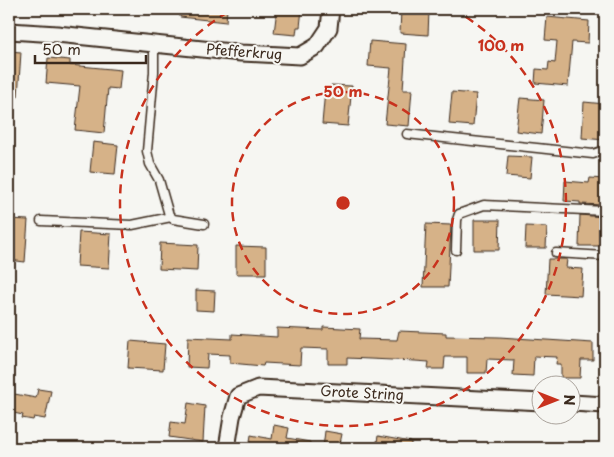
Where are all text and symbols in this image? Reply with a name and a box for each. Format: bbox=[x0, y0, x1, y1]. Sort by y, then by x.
scale bar bbox=[35, 32, 146, 64]
text: 100 m bbox=[478, 33, 524, 56]
text: 50 m bbox=[42, 37, 81, 60]
street label: Pfefferkrug bbox=[205, 38, 283, 65]
text: 50 m bbox=[324, 79, 362, 102]
centre of rings bbox=[334, 194, 352, 212]
north arrow bbox=[532, 374, 582, 424]
street label: Grote String bbox=[320, 380, 404, 405]
text: N bbox=[559, 394, 580, 406]

